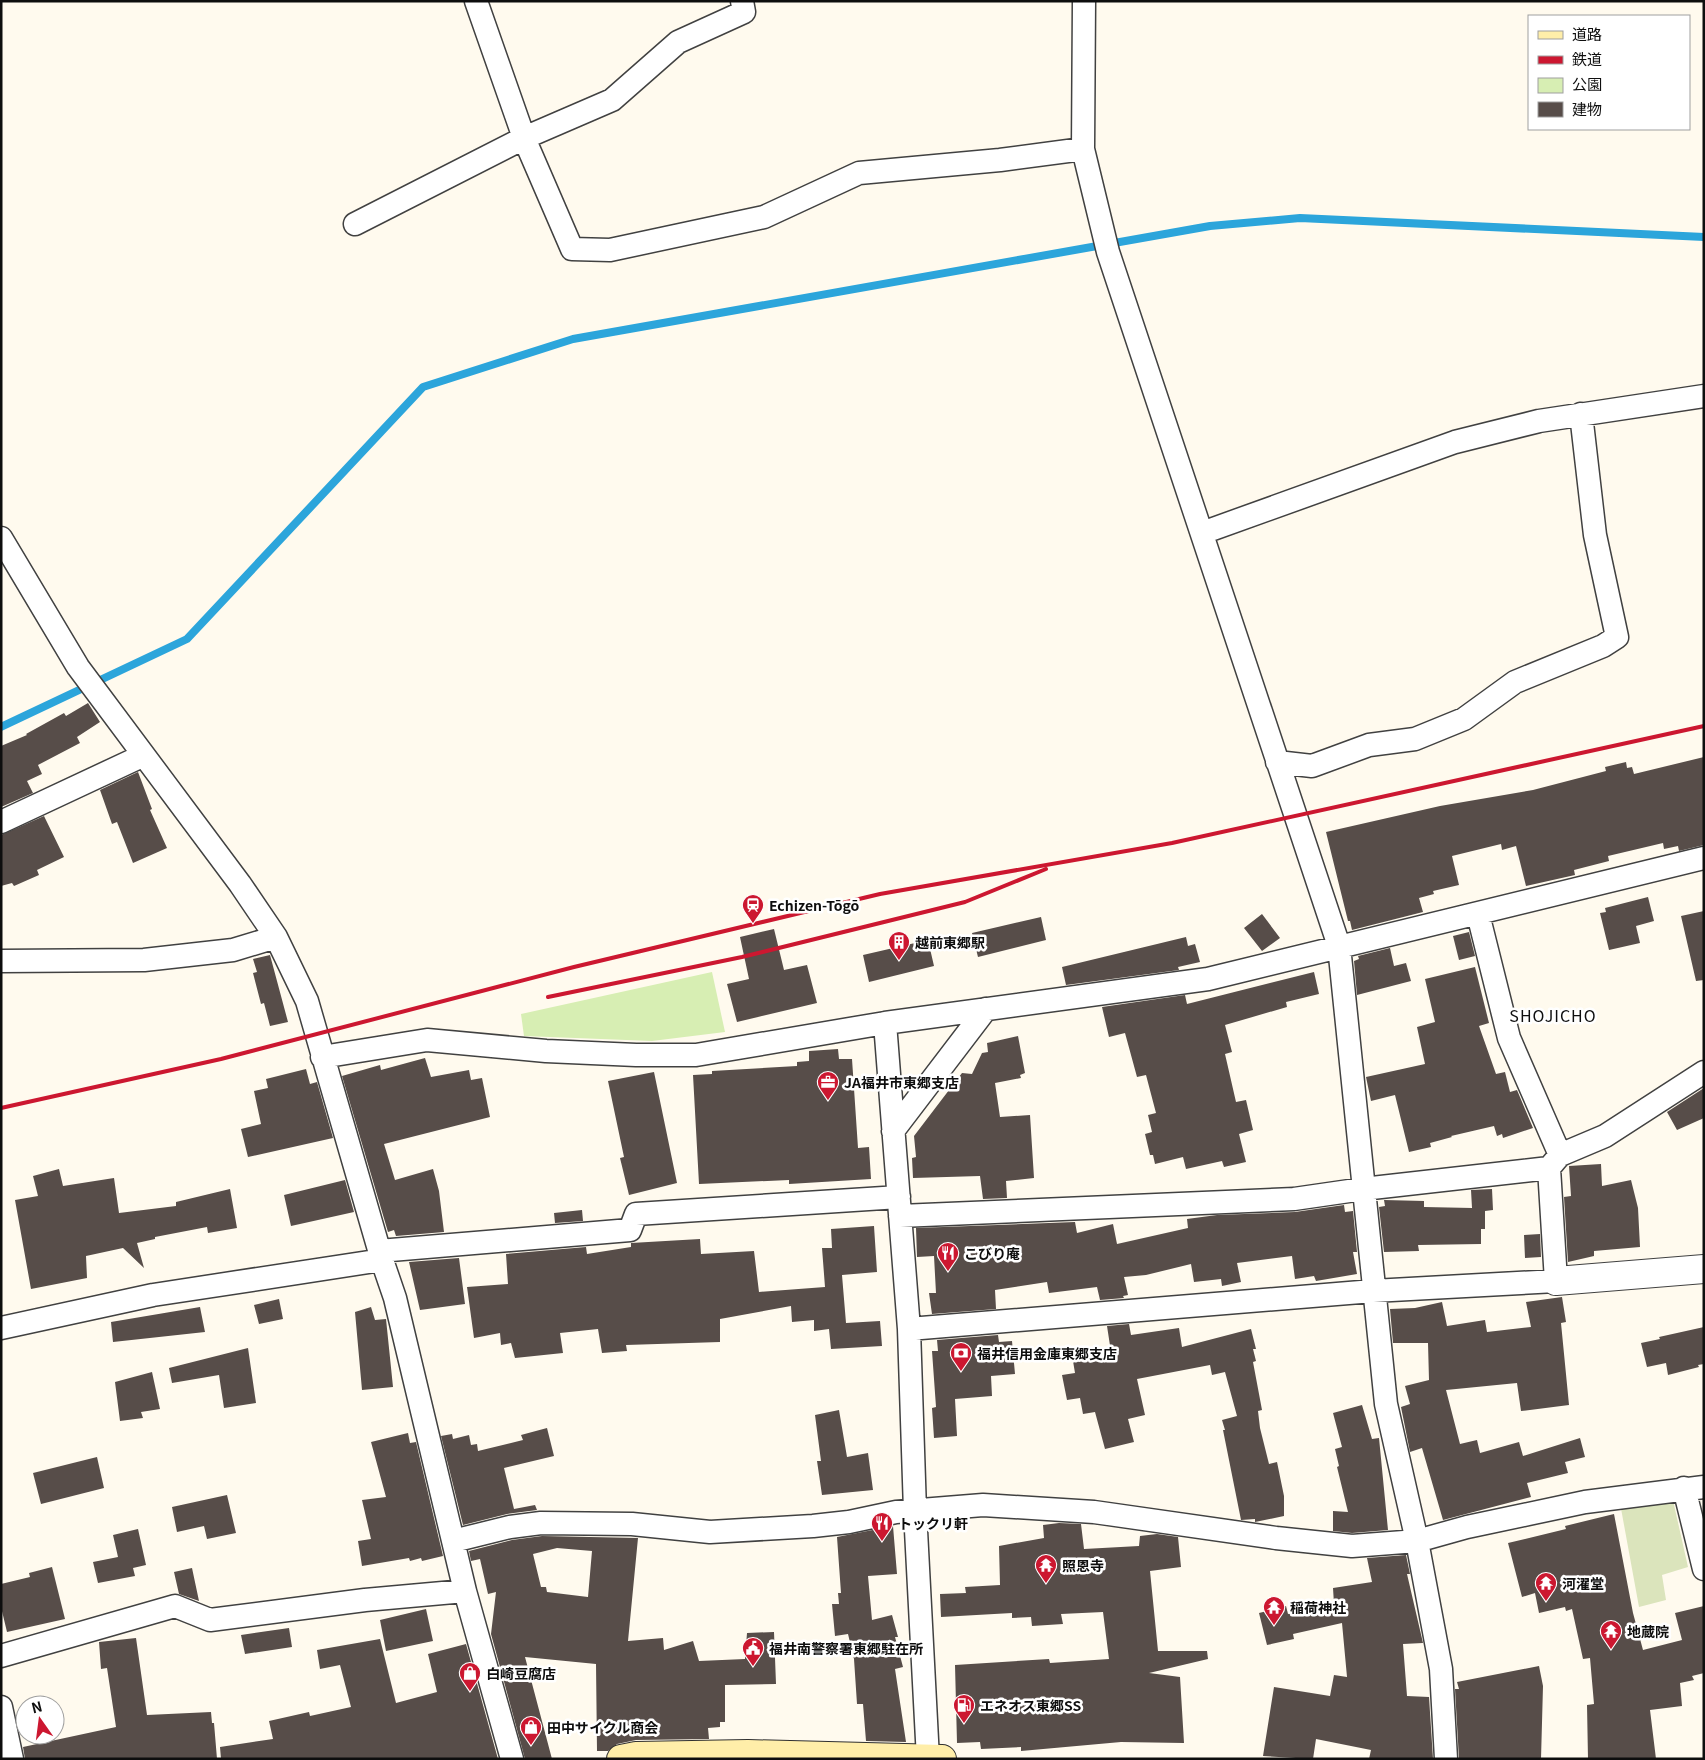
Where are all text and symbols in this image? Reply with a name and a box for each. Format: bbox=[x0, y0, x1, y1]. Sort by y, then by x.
legend bbox=[1528, 15, 1690, 130]
text: 道路 bbox=[1572, 23, 1602, 44]
text: 鉄道 bbox=[1572, 48, 1602, 69]
text: 公園 bbox=[1572, 73, 1602, 94]
text: 建物 bbox=[1572, 98, 1602, 119]
station icon: Echizen-Tōgō bbox=[741, 893, 765, 924]
place label: Echizen-Tōgō bbox=[769, 895, 860, 915]
building icon: 越前東郷駅 bbox=[887, 930, 911, 961]
place label: 越前東郷駅 bbox=[915, 932, 985, 952]
district label: SHOJICHO bbox=[1509, 1003, 1597, 1027]
office icon: JA福井市東郷支店 bbox=[816, 1070, 840, 1101]
place label: JA福井市東郷支店 bbox=[844, 1072, 959, 1092]
restaurant icon: こびり庵 bbox=[936, 1241, 960, 1272]
place label: こびり庵 bbox=[964, 1243, 1020, 1263]
bank icon: 福井信用金庫東郷支店 bbox=[949, 1341, 973, 1372]
place label: 福井信用金庫東郷支店 bbox=[977, 1343, 1117, 1363]
restaurant icon: トックリ軒 bbox=[870, 1511, 894, 1542]
place label: トックリ軒 bbox=[898, 1513, 968, 1533]
temple icon: 照恩寺 bbox=[1034, 1553, 1058, 1584]
place label: 照恩寺 bbox=[1062, 1555, 1104, 1575]
temple icon: 河濯堂 bbox=[1534, 1571, 1558, 1602]
place label: 河濯堂 bbox=[1562, 1573, 1604, 1593]
temple icon: 稲荷神社 bbox=[1262, 1595, 1286, 1626]
place label: 稲荷神社 bbox=[1290, 1597, 1346, 1617]
temple icon: 地蔵院 bbox=[1599, 1619, 1623, 1650]
place label: 地蔵院 bbox=[1627, 1621, 1669, 1641]
public building icon: 福井南警察署東郷駐在所 bbox=[741, 1636, 765, 1667]
place label: 福井南警察署東郷駐在所 bbox=[769, 1638, 923, 1658]
shop icon: 白崎豆腐店 bbox=[458, 1661, 482, 1692]
place label: 白崎豆腐店 bbox=[486, 1663, 556, 1683]
fuel station icon: エネオス東郷SS bbox=[952, 1693, 976, 1724]
north arrow bbox=[15, 1695, 65, 1745]
text: N bbox=[29, 1695, 44, 1717]
place label: エネオス東郷SS bbox=[980, 1695, 1081, 1715]
shop icon: 田中サイクル商会 bbox=[519, 1715, 543, 1746]
place label: 田中サイクル商会 bbox=[547, 1717, 658, 1737]

